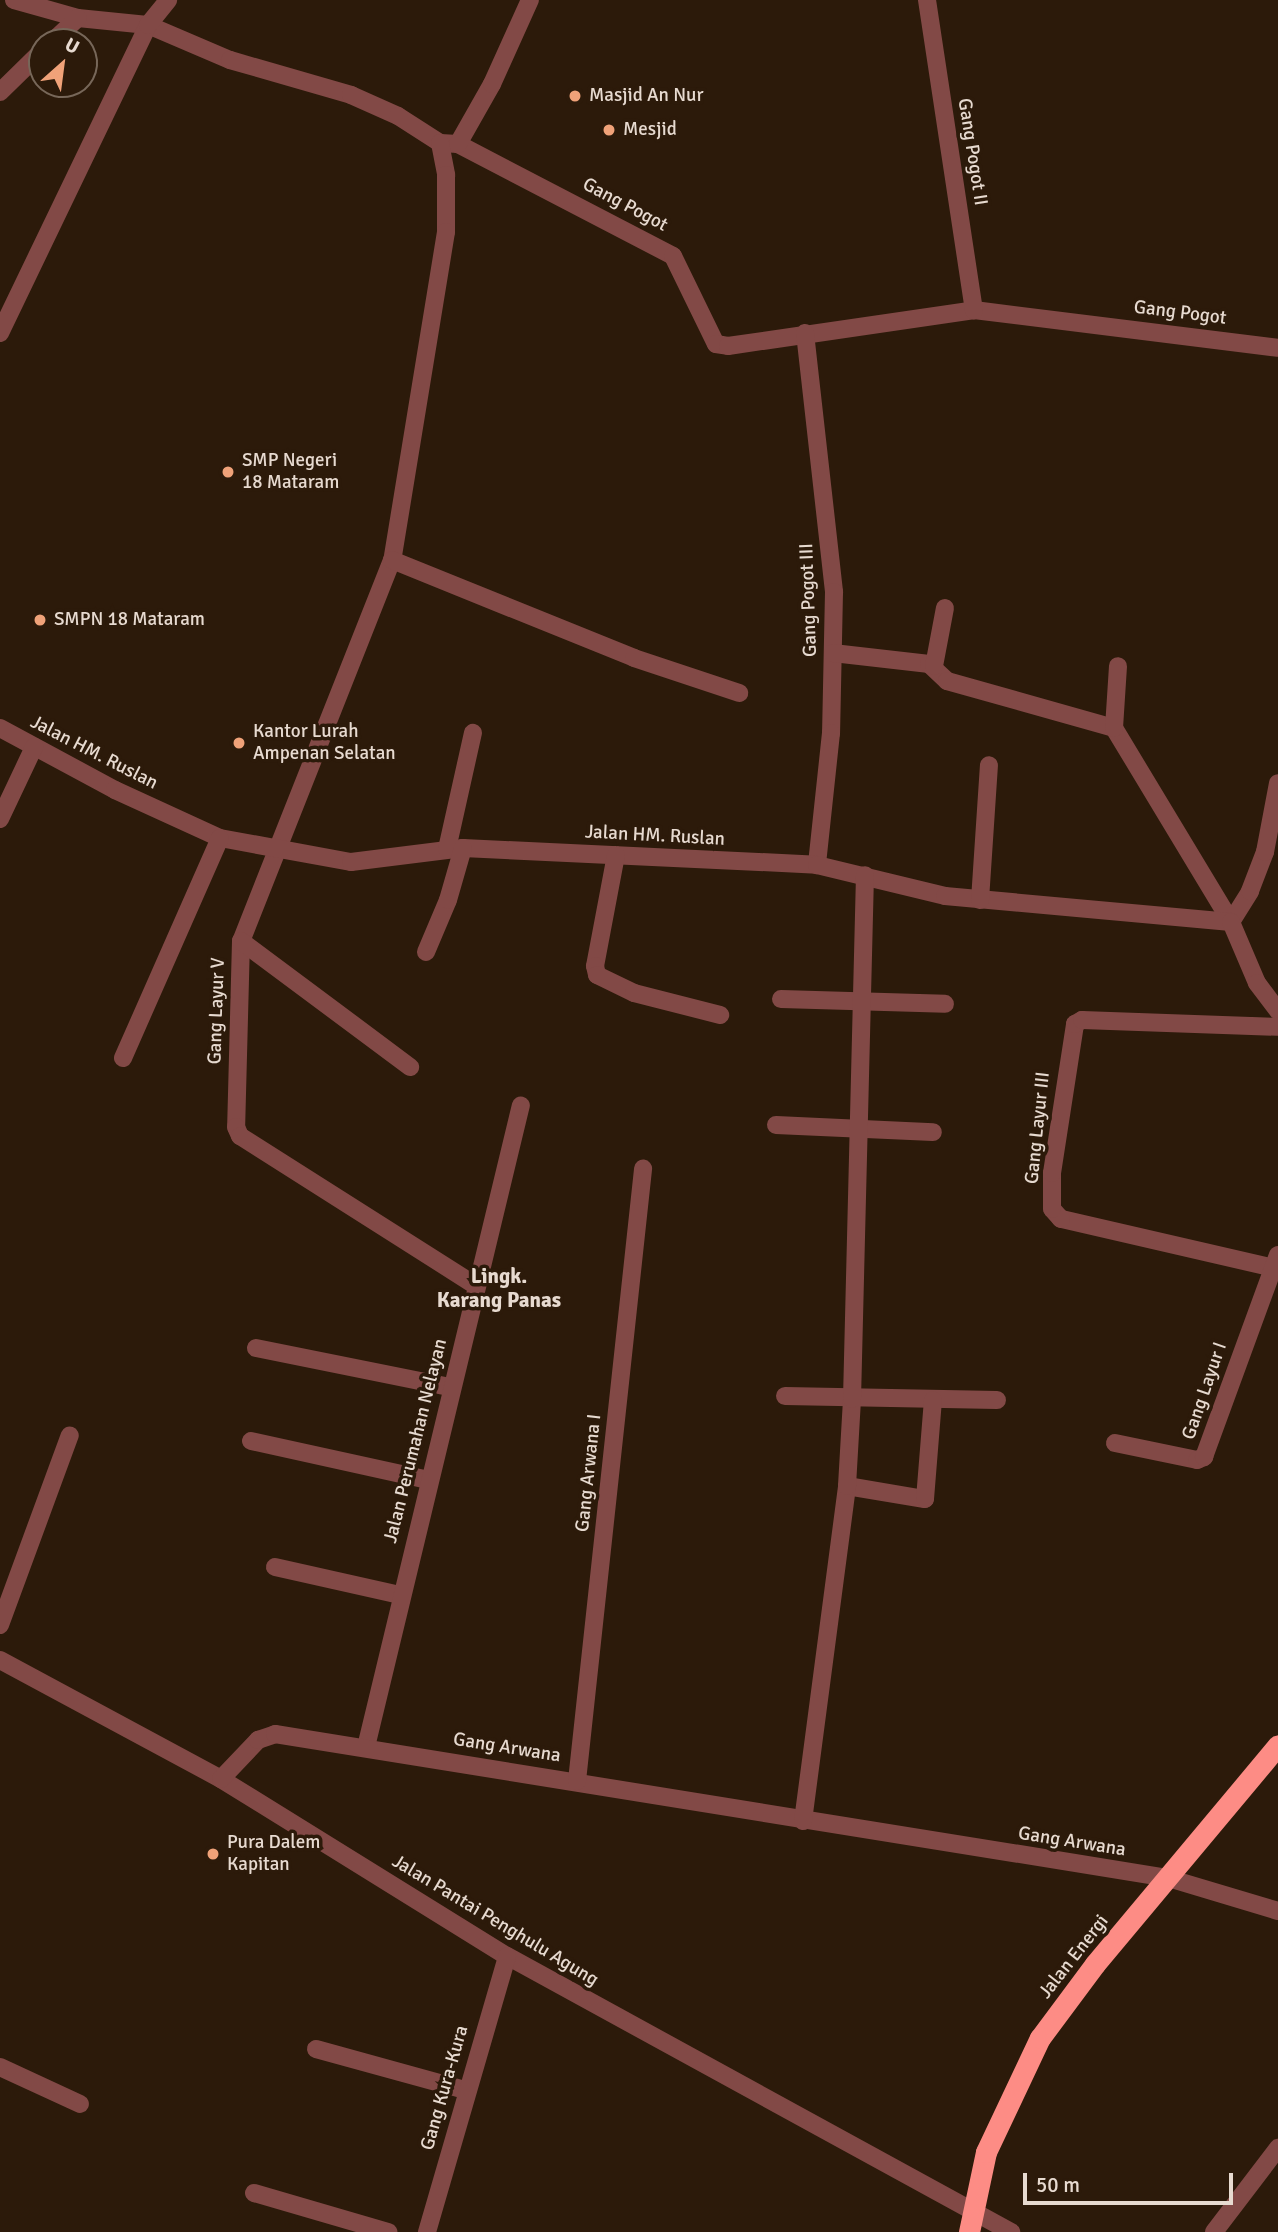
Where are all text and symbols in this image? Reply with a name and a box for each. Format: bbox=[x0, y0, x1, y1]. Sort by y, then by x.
north arrow bbox=[28, 28, 98, 98]
text: U bbox=[61, 33, 83, 60]
place label: Masjid An Nur bbox=[589, 85, 703, 107]
marker: Masjid An Nur bbox=[567, 88, 583, 104]
street label: Gang Pogot II bbox=[952, 97, 992, 207]
place label: Mesjid bbox=[623, 119, 677, 141]
marker: Mesjid bbox=[601, 122, 617, 138]
street label: Gang Pogot bbox=[579, 173, 671, 237]
street label: Gang Pogot bbox=[1132, 296, 1228, 330]
place label: SMP Negeri 18 Mataram bbox=[242, 450, 339, 494]
marker: SMP Negeri 18 Mataram bbox=[220, 464, 236, 480]
street label: Gang Pogot III bbox=[796, 543, 822, 657]
place label: SMPN 18 Mataram bbox=[54, 609, 205, 631]
marker: SMPN 18 Mataram bbox=[32, 612, 48, 628]
street label: Jalan HM. Ruslan bbox=[26, 711, 162, 795]
place label: Kantor Lurah Ampenan Selatan bbox=[253, 721, 396, 765]
marker: Kantor Lurah Ampenan Selatan bbox=[231, 735, 247, 751]
street label: Jalan HM. Ruslan bbox=[584, 821, 726, 851]
street label: Gang Layur V bbox=[204, 957, 230, 1065]
street label: Gang Layur III bbox=[1021, 1071, 1055, 1185]
district label: Lingk. Karang Panas bbox=[437, 1263, 561, 1313]
street label: Jalan Perumahan Nelayan bbox=[380, 1336, 452, 1546]
street label: Gang Layur I bbox=[1178, 1339, 1232, 1443]
street label: Gang Arwana I bbox=[571, 1413, 607, 1533]
street label: Gang Arwana bbox=[452, 1728, 562, 1768]
street label: Gang Arwana bbox=[1017, 1822, 1127, 1862]
place label: Pura Dalem Kapitan bbox=[227, 1832, 320, 1876]
marker: Pura Dalem Kapitan bbox=[205, 1846, 221, 1862]
street label: Jalan Pantai Penghulu Agung bbox=[388, 1850, 602, 1992]
street label: Jalan Energi bbox=[1034, 1911, 1114, 2003]
street label: Gang Kura-Kura bbox=[416, 2023, 474, 2153]
scale bar bbox=[1026, 2158, 1236, 2202]
text: 50 m bbox=[1036, 2172, 1080, 2198]

